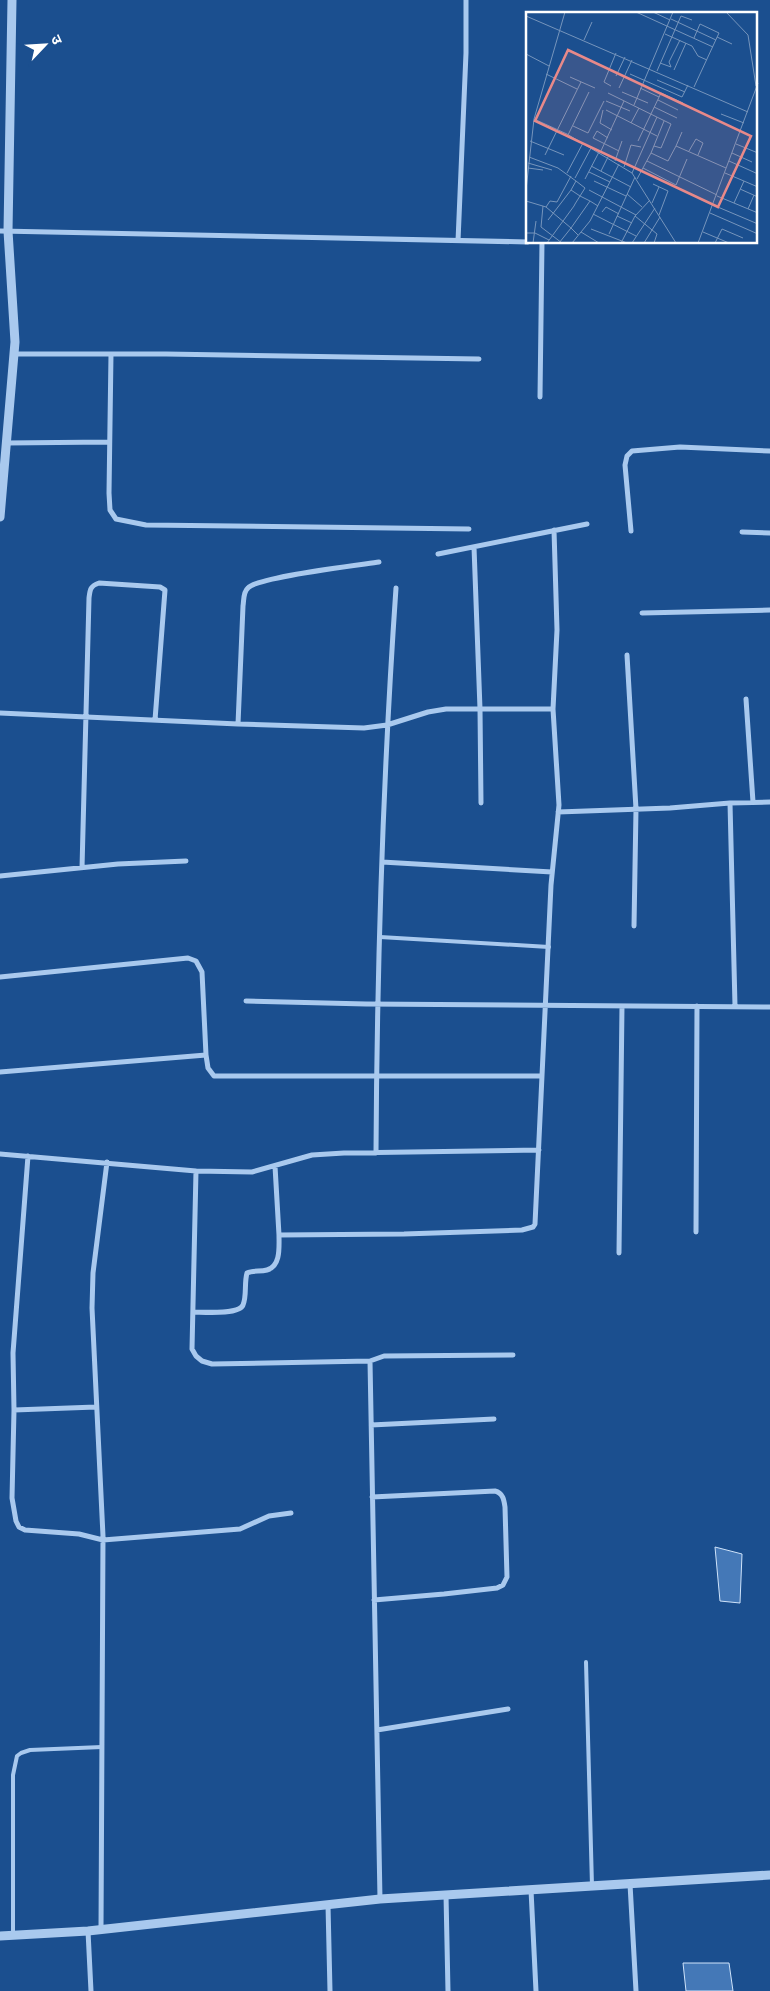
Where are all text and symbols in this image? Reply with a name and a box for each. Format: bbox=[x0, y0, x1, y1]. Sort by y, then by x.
inset map bbox=[526, 12, 758, 244]
north arrow bbox=[20, 20, 70, 70]
text: उ bbox=[47, 32, 67, 48]

